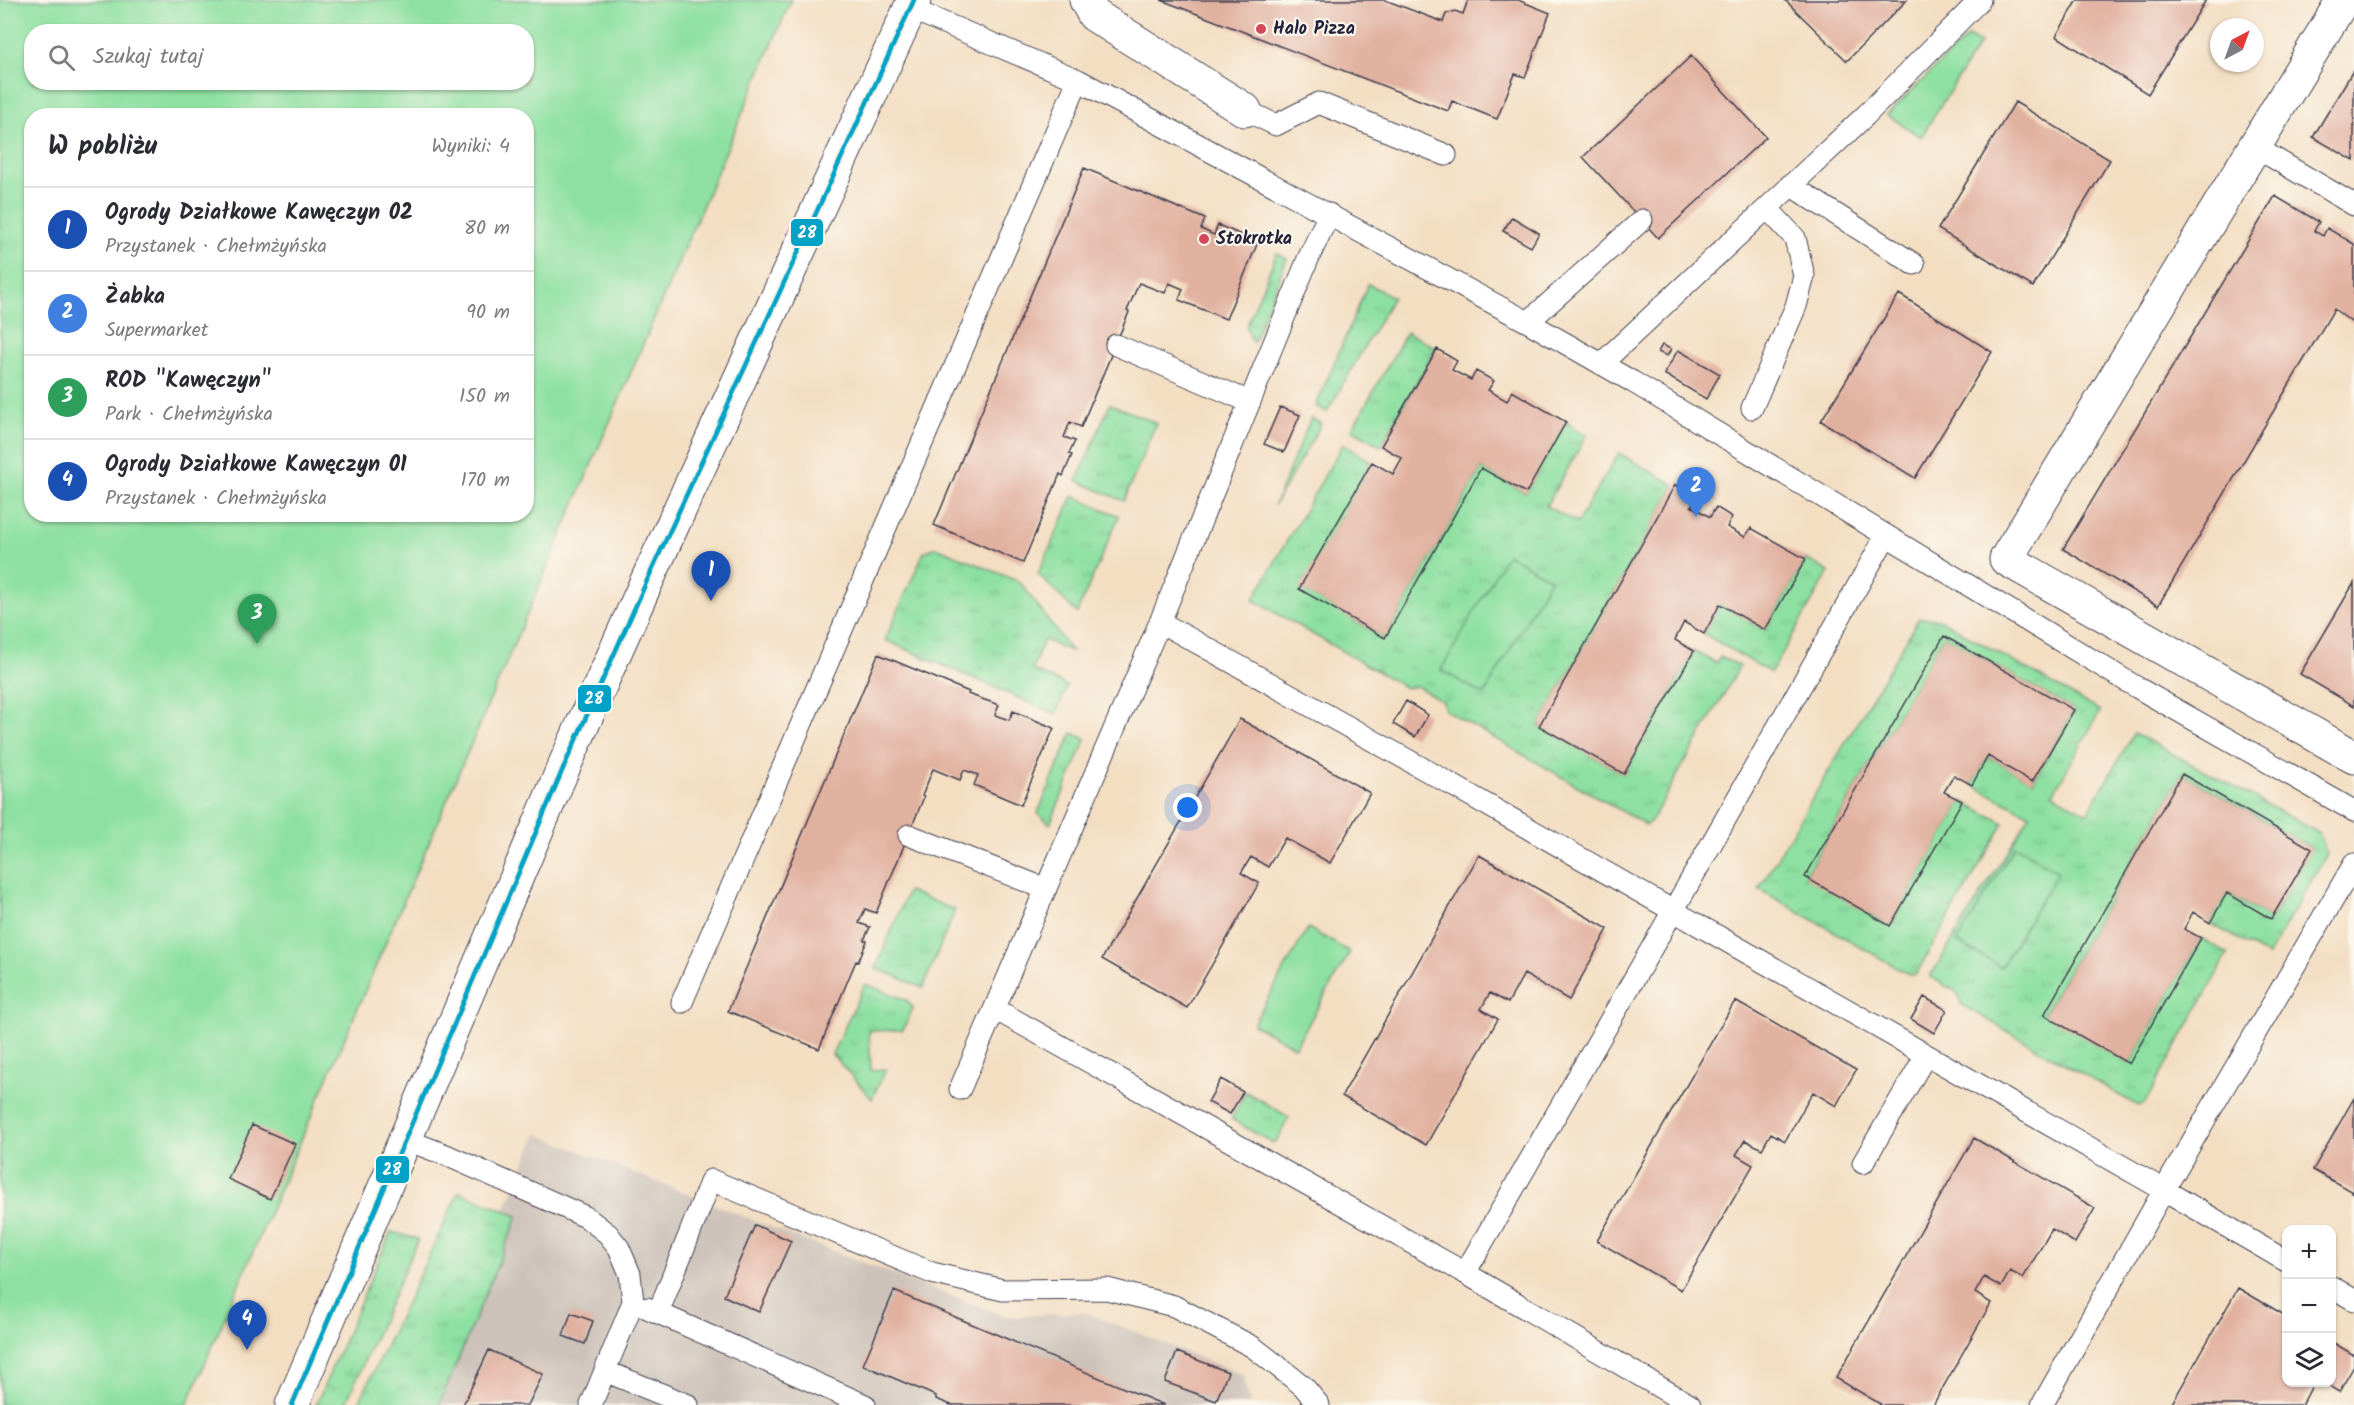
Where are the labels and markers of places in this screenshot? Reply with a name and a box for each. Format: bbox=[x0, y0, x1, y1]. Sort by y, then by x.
place label: Halo Pizza bbox=[1273, 15, 1355, 44]
marker: Halo Pizza bbox=[1254, 22, 1268, 36]
place label: Stokrotka bbox=[1216, 225, 1292, 254]
marker: Stokrotka bbox=[1197, 232, 1211, 246]
pin: 2 bbox=[1676, 468, 1716, 517]
pin: 1 bbox=[692, 552, 730, 601]
pin: 3 bbox=[238, 594, 276, 644]
pin: 4 bbox=[228, 1300, 266, 1350]

